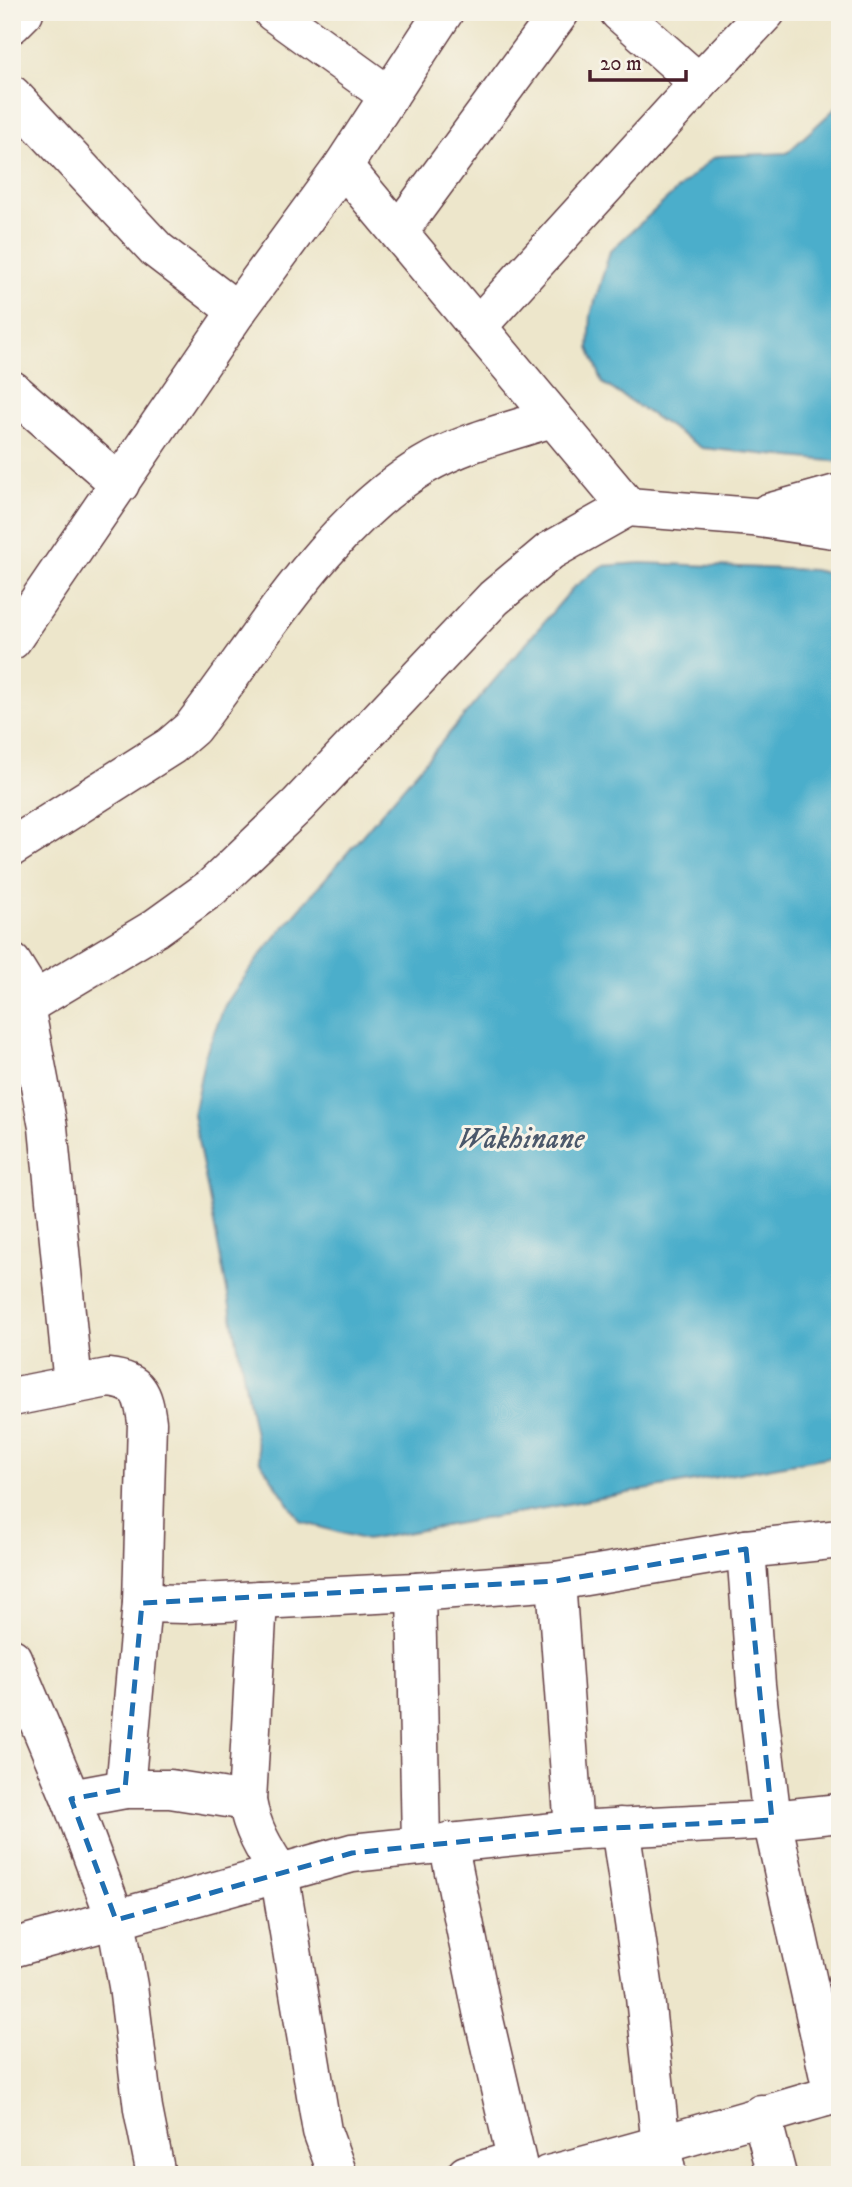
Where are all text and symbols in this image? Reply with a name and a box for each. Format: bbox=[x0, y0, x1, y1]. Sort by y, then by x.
scale bar bbox=[590, 38, 686, 82]
text: 20 m bbox=[600, 51, 642, 77]
water label: Wakhinane bbox=[458, 1121, 585, 1158]

